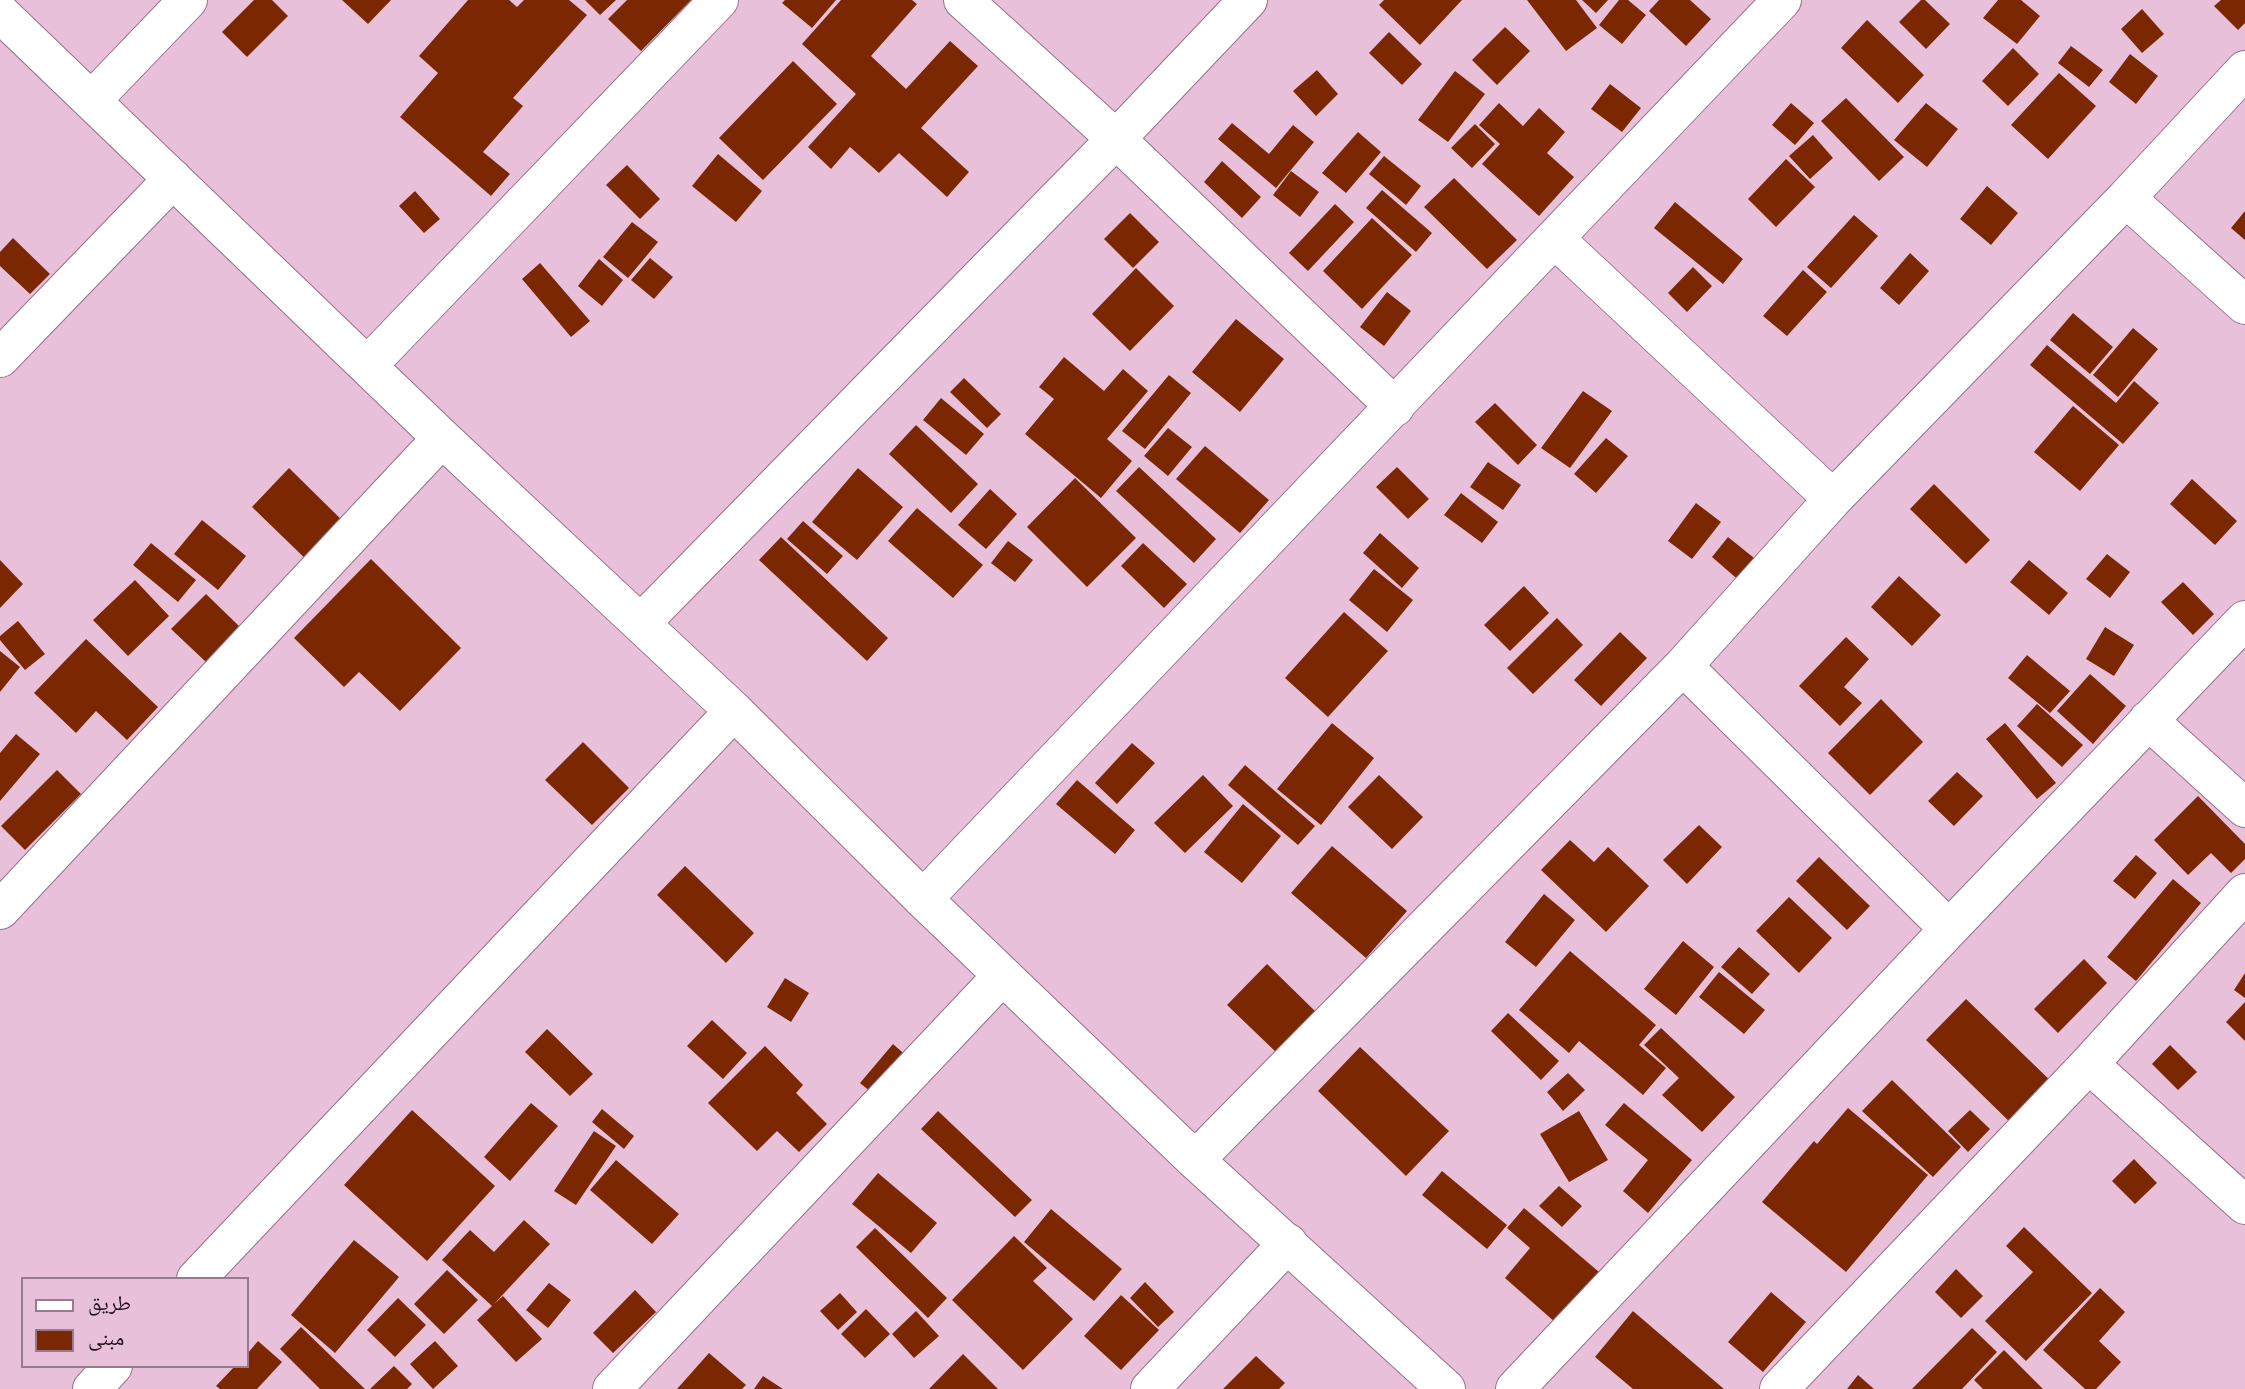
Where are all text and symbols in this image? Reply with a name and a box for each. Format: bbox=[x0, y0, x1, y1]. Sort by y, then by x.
legend bbox=[21, 1277, 248, 1368]
text: طريق bbox=[88, 1289, 131, 1315]
text: مبنى bbox=[88, 1324, 124, 1350]

